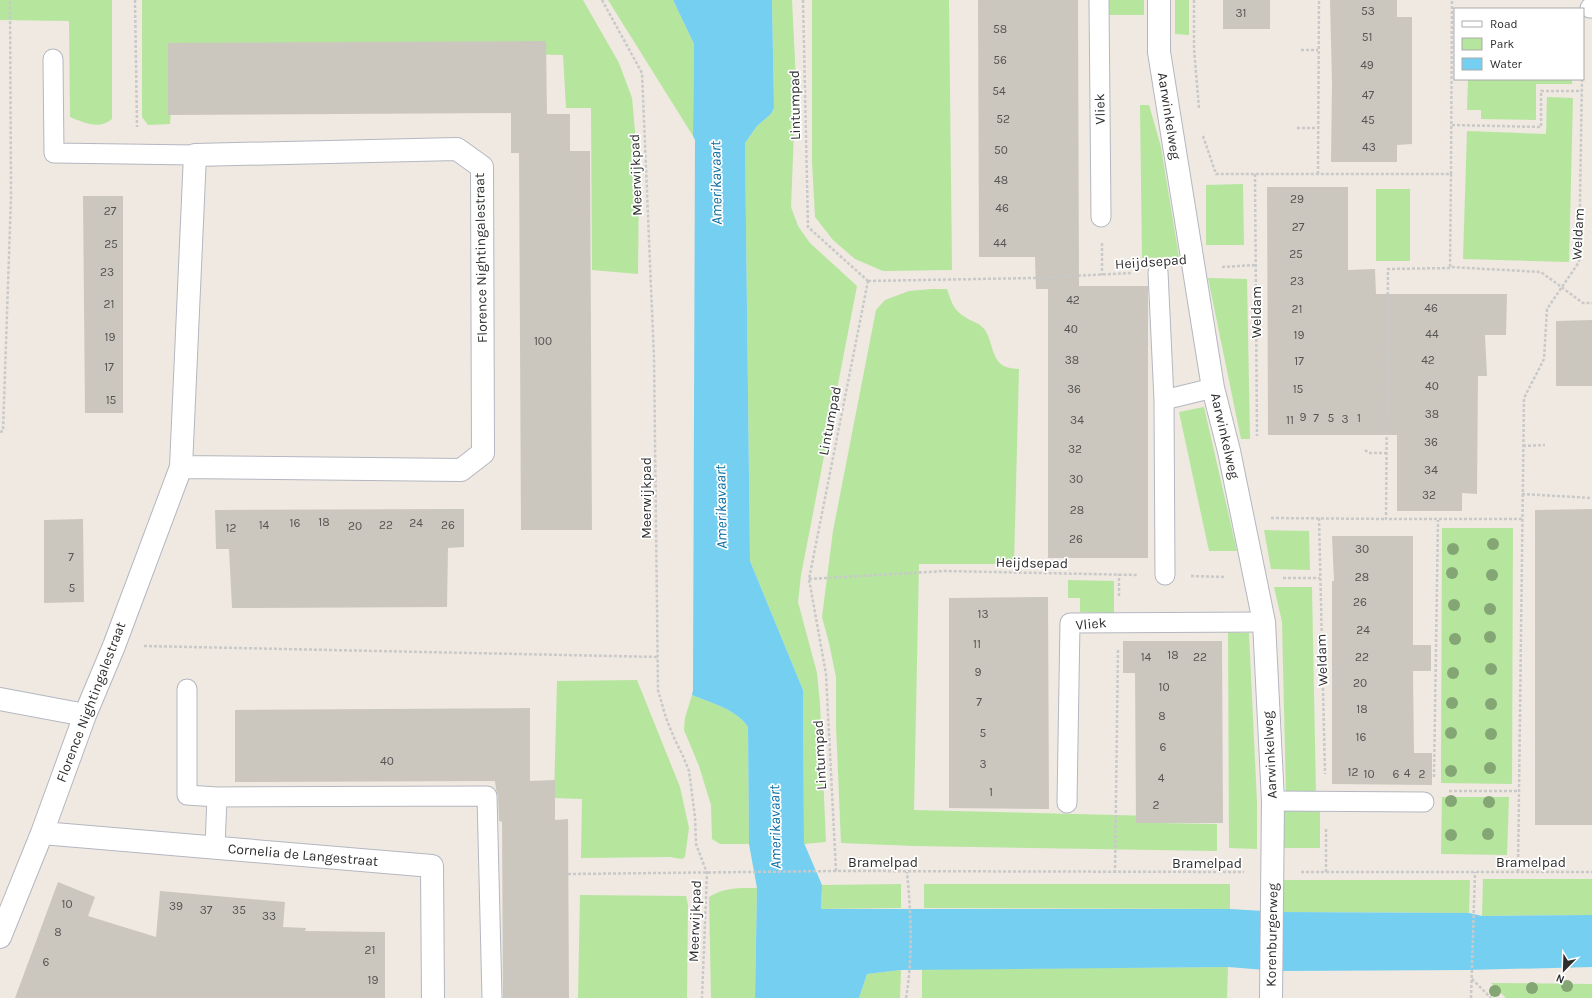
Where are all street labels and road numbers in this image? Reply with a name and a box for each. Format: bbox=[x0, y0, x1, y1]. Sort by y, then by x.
street label: Lintumpad bbox=[786, 70, 804, 140]
street label: Aarwinkelweg bbox=[1154, 71, 1184, 161]
street label: Vliek bbox=[1091, 93, 1109, 125]
street label: Meerwijkpad bbox=[626, 134, 646, 216]
street label: Florence Nightingalestraat bbox=[471, 173, 491, 343]
street label: Weldam bbox=[1568, 207, 1588, 261]
street label: Heijdsepad bbox=[1114, 251, 1188, 273]
street label: Weldam bbox=[1248, 286, 1265, 338]
street label: Lintumpad bbox=[815, 385, 845, 457]
street label: Aarwinkelweg bbox=[1207, 391, 1243, 481]
street label: Meerwijkpad bbox=[638, 457, 655, 539]
street label: Heijdsepad bbox=[996, 554, 1068, 572]
street label: Vliek bbox=[1075, 614, 1107, 634]
street label: Florence Nightingalestraat bbox=[53, 619, 129, 785]
street label: Weldam bbox=[1313, 634, 1331, 686]
street label: Aarwinkelweg bbox=[1259, 711, 1281, 799]
street label: Lintumpad bbox=[810, 720, 830, 790]
street label: Cornelia de Langestraat bbox=[227, 840, 379, 870]
street label: Bramelpad bbox=[848, 854, 918, 871]
street label: Bramelpad bbox=[1496, 854, 1566, 871]
street label: Bramelpad bbox=[1172, 855, 1242, 872]
street label: Meerwijkpad bbox=[685, 880, 705, 962]
street label: Korenburgerweg bbox=[1263, 883, 1281, 987]

